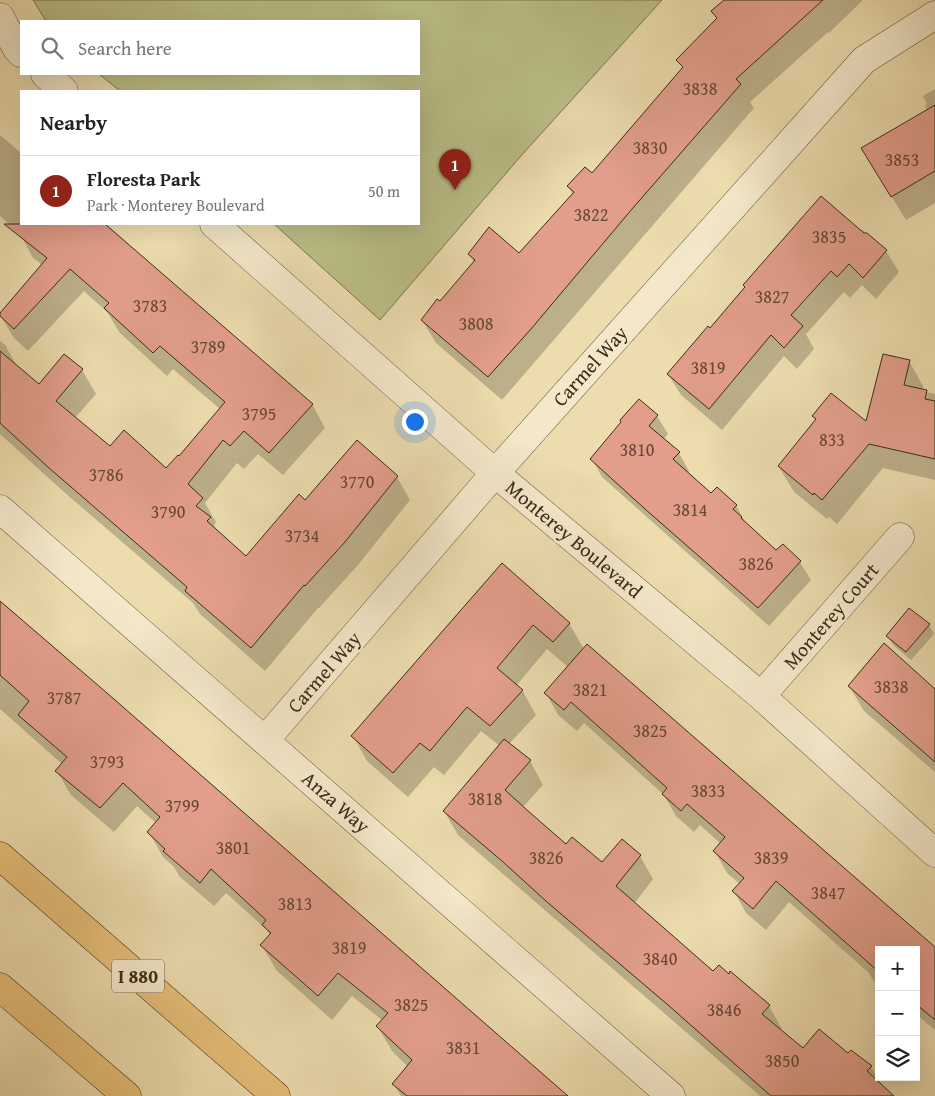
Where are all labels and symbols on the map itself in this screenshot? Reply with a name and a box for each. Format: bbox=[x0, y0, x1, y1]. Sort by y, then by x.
house number: 3838 bbox=[683, 75, 717, 102]
house number: 3830 bbox=[633, 134, 668, 161]
house number: 3853 bbox=[885, 146, 919, 173]
pin: 1 bbox=[439, 149, 471, 190]
house number: 3822 bbox=[574, 201, 608, 228]
house number: 3835 bbox=[812, 223, 846, 250]
house number: 3827 bbox=[755, 283, 789, 310]
house number: 3783 bbox=[133, 292, 167, 319]
house number: 3808 bbox=[459, 310, 493, 337]
street label: Carmel Way bbox=[545, 319, 634, 413]
house number: 3789 bbox=[191, 333, 225, 360]
house number: 3819 bbox=[691, 354, 725, 381]
house number: 3795 bbox=[242, 400, 276, 427]
your location bbox=[402, 409, 428, 435]
house number: 833 bbox=[819, 426, 845, 453]
house number: 3810 bbox=[620, 436, 655, 463]
house number: 3786 bbox=[89, 461, 123, 488]
house number: 3770 bbox=[340, 468, 375, 495]
street label: Monterey Boulevard bbox=[499, 473, 649, 605]
house number: 3814 bbox=[673, 496, 707, 523]
house number: 3790 bbox=[151, 498, 186, 525]
house number: 3734 bbox=[285, 522, 319, 549]
house number: 3826 bbox=[739, 550, 773, 577]
street label: Monterey Court bbox=[776, 556, 885, 675]
street label: Carmel Way bbox=[280, 624, 367, 719]
house number: 3838 bbox=[874, 673, 908, 700]
house number: 3821 bbox=[573, 676, 607, 703]
house number: 3787 bbox=[47, 684, 81, 711]
house number: 3825 bbox=[633, 717, 667, 744]
house number: 3793 bbox=[90, 748, 124, 775]
street label: Anza Way bbox=[296, 764, 377, 839]
house number: 3833 bbox=[691, 777, 725, 804]
house number: 3818 bbox=[468, 785, 502, 812]
house number: 3799 bbox=[165, 792, 199, 819]
house number: 3801 bbox=[216, 834, 250, 861]
house number: 3826 bbox=[529, 844, 563, 871]
house number: 3839 bbox=[754, 844, 788, 871]
house number: 3847 bbox=[811, 879, 845, 906]
house number: 3813 bbox=[278, 890, 312, 917]
house number: 3819 bbox=[332, 934, 366, 961]
house number: 3840 bbox=[643, 945, 678, 972]
road number: I 880 bbox=[112, 959, 164, 992]
house number: 3825 bbox=[394, 991, 428, 1018]
house number: 3846 bbox=[707, 996, 741, 1023]
house number: 3831 bbox=[446, 1034, 480, 1061]
house number: 3850 bbox=[765, 1047, 800, 1074]

